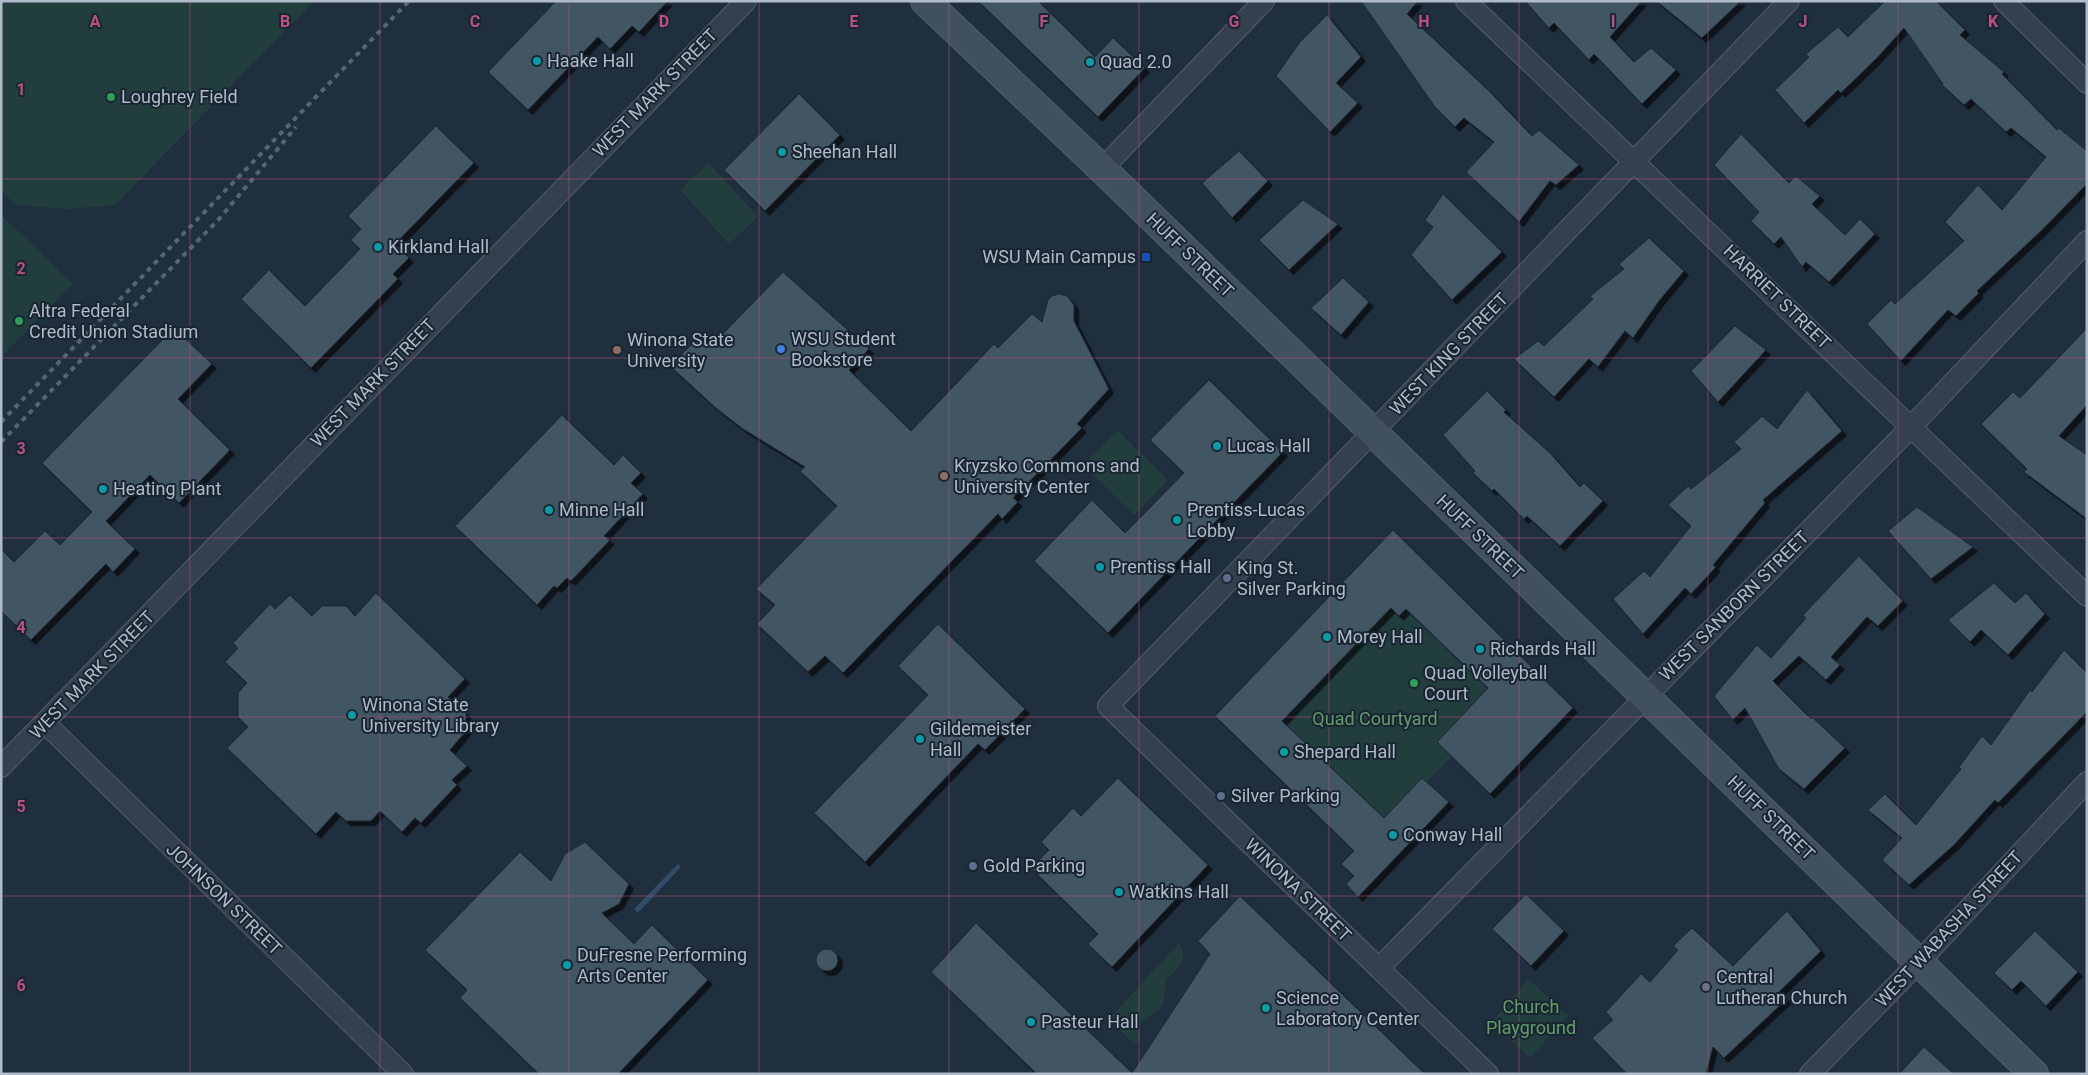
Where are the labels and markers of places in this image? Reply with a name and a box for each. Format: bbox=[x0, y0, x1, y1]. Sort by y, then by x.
place label: Haake Hall bbox=[547, 50, 634, 71]
place label: Quad 2.0 bbox=[1100, 51, 1172, 72]
marker: Haake Hall bbox=[531, 55, 543, 67]
marker: Quad 2.0 bbox=[1084, 56, 1096, 68]
place label: Loughrey Field bbox=[121, 86, 238, 107]
marker: Loughrey Field bbox=[105, 91, 117, 103]
place label: Sheehan Hall bbox=[792, 141, 897, 162]
marker: Sheehan Hall bbox=[776, 146, 788, 158]
place label: Kirkland Hall bbox=[388, 236, 489, 257]
marker: Kirkland Hall bbox=[372, 241, 384, 253]
place label: WSU Main Campus bbox=[982, 246, 1136, 267]
marker: WSU Main Campus bbox=[1140, 251, 1152, 263]
place label: Altra Federal Credit Union Stadium bbox=[29, 300, 198, 342]
marker: Altra Federal Credit Union Stadium bbox=[13, 315, 25, 327]
place label: WSU Student Bookstore bbox=[791, 328, 896, 370]
place label: Winona State University bbox=[627, 329, 734, 371]
marker: WSU Student Bookstore bbox=[775, 343, 787, 355]
marker: Winona State University bbox=[611, 344, 623, 356]
place label: Lucas Hall bbox=[1227, 435, 1311, 456]
marker: Lucas Hall bbox=[1211, 440, 1223, 452]
place label: Kryzsko Commons and University Center bbox=[954, 455, 1140, 497]
marker: Kryzsko Commons and University Center bbox=[938, 470, 950, 482]
place label: Heating Plant bbox=[113, 478, 221, 499]
marker: Heating Plant bbox=[97, 483, 109, 495]
place label: Minne Hall bbox=[559, 499, 644, 520]
place label: Prentiss-Lucas Lobby bbox=[1187, 499, 1305, 541]
marker: Minne Hall bbox=[543, 504, 555, 516]
marker: Prentiss-Lucas Lobby bbox=[1171, 514, 1183, 526]
place label: Prentiss Hall bbox=[1110, 556, 1211, 577]
place label: King St. Silver Parking bbox=[1237, 557, 1346, 599]
marker: Prentiss Hall bbox=[1094, 561, 1106, 573]
marker: King St. Silver Parking bbox=[1221, 572, 1233, 584]
place label: Morey Hall bbox=[1337, 626, 1423, 647]
marker: Morey Hall bbox=[1321, 631, 1333, 643]
place label: Richards Hall bbox=[1490, 638, 1596, 659]
marker: Richards Hall bbox=[1474, 643, 1486, 655]
place label: Quad Volleyball Court bbox=[1424, 662, 1547, 704]
marker: Quad Volleyball Court bbox=[1408, 677, 1420, 689]
place label: Winona State University Library bbox=[362, 694, 500, 736]
marker: Winona State University Library bbox=[346, 709, 358, 721]
place label: Gildemeister Hall bbox=[930, 718, 1031, 760]
marker: Gildemeister Hall bbox=[914, 733, 926, 745]
place label: Shepard Hall bbox=[1294, 741, 1396, 762]
marker: Shepard Hall bbox=[1278, 746, 1290, 758]
place label: Silver Parking bbox=[1231, 785, 1340, 806]
marker: Silver Parking bbox=[1215, 790, 1227, 802]
place label: Conway Hall bbox=[1403, 824, 1502, 845]
marker: Conway Hall bbox=[1387, 829, 1399, 841]
place label: Gold Parking bbox=[983, 855, 1085, 876]
marker: Gold Parking bbox=[967, 860, 979, 872]
place label: Watkins Hall bbox=[1129, 881, 1229, 902]
marker: Watkins Hall bbox=[1113, 886, 1125, 898]
place label: DuFresne Performing Arts Center bbox=[577, 944, 747, 986]
marker: DuFresne Performing Arts Center bbox=[561, 959, 573, 971]
place label: Central Lutheran Church bbox=[1716, 966, 1847, 1008]
marker: Central Lutheran Church bbox=[1700, 981, 1712, 993]
place label: Science Laboratory Center bbox=[1276, 987, 1419, 1029]
marker: Science Laboratory Center bbox=[1260, 1002, 1272, 1014]
place label: Pasteur Hall bbox=[1041, 1011, 1139, 1032]
marker: Pasteur Hall bbox=[1025, 1016, 1037, 1028]

